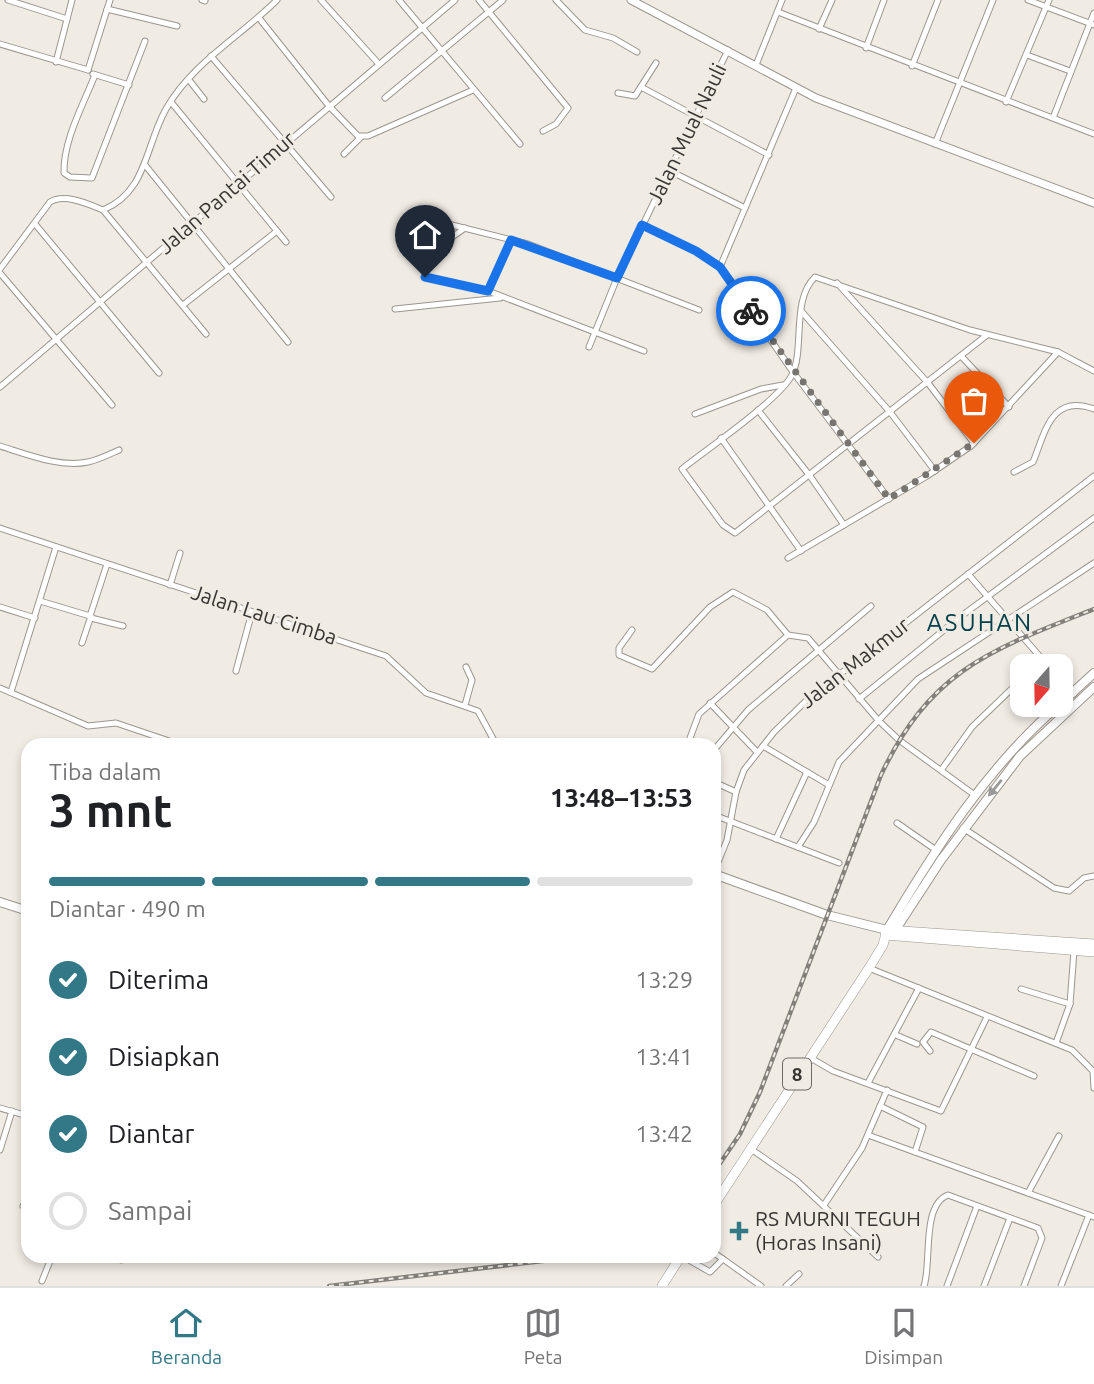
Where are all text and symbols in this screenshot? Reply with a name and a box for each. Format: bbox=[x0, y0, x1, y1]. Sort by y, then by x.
street label: Jalan Mual Nauli bbox=[642, 59, 731, 208]
street label: Jalan Pantai Timur bbox=[153, 126, 300, 258]
pin bbox=[395, 205, 455, 277]
icon: home bbox=[406, 216, 444, 254]
courier bbox=[716, 276, 786, 346]
icon: bike bbox=[732, 292, 770, 330]
pin bbox=[944, 371, 1004, 443]
icon: bag bbox=[955, 382, 993, 420]
street label: Jalan Lau Cimba bbox=[188, 579, 340, 649]
district label: ASUHAN bbox=[927, 609, 1033, 636]
street label: Jalan Makmur bbox=[795, 612, 914, 712]
north arrow bbox=[1010, 654, 1073, 718]
map controls bbox=[1010, 654, 1073, 717]
text: Tiba dalam bbox=[49, 759, 161, 784]
one-way arrow bbox=[987, 778, 1002, 796]
text: 13:48–13:53 bbox=[550, 783, 693, 812]
text: 3 mnt bbox=[49, 784, 172, 836]
text: Diantar · 490 m bbox=[49, 896, 206, 921]
icon: check bbox=[49, 961, 87, 999]
text: Diterima bbox=[108, 965, 209, 994]
text: 13:29 bbox=[635, 967, 693, 992]
icon: check bbox=[49, 1038, 87, 1076]
text: Disiapkan bbox=[108, 1042, 220, 1071]
text: 13:41 bbox=[635, 1044, 693, 1069]
road number: 8 bbox=[783, 1058, 811, 1090]
icon: check bbox=[49, 1115, 87, 1153]
text: Diantar bbox=[108, 1119, 194, 1148]
text: 13:42 bbox=[635, 1121, 693, 1146]
text: Sampai bbox=[108, 1196, 192, 1225]
place label: RS MURNI TEGUH (Horas Insani) bbox=[755, 1206, 921, 1254]
marker: RS MURNI TEGUH (Horas Insani) bbox=[729, 1221, 749, 1241]
tab: Beranda bbox=[151, 1304, 222, 1368]
tab: Peta bbox=[524, 1304, 562, 1368]
tab: Disimpan bbox=[864, 1304, 943, 1368]

